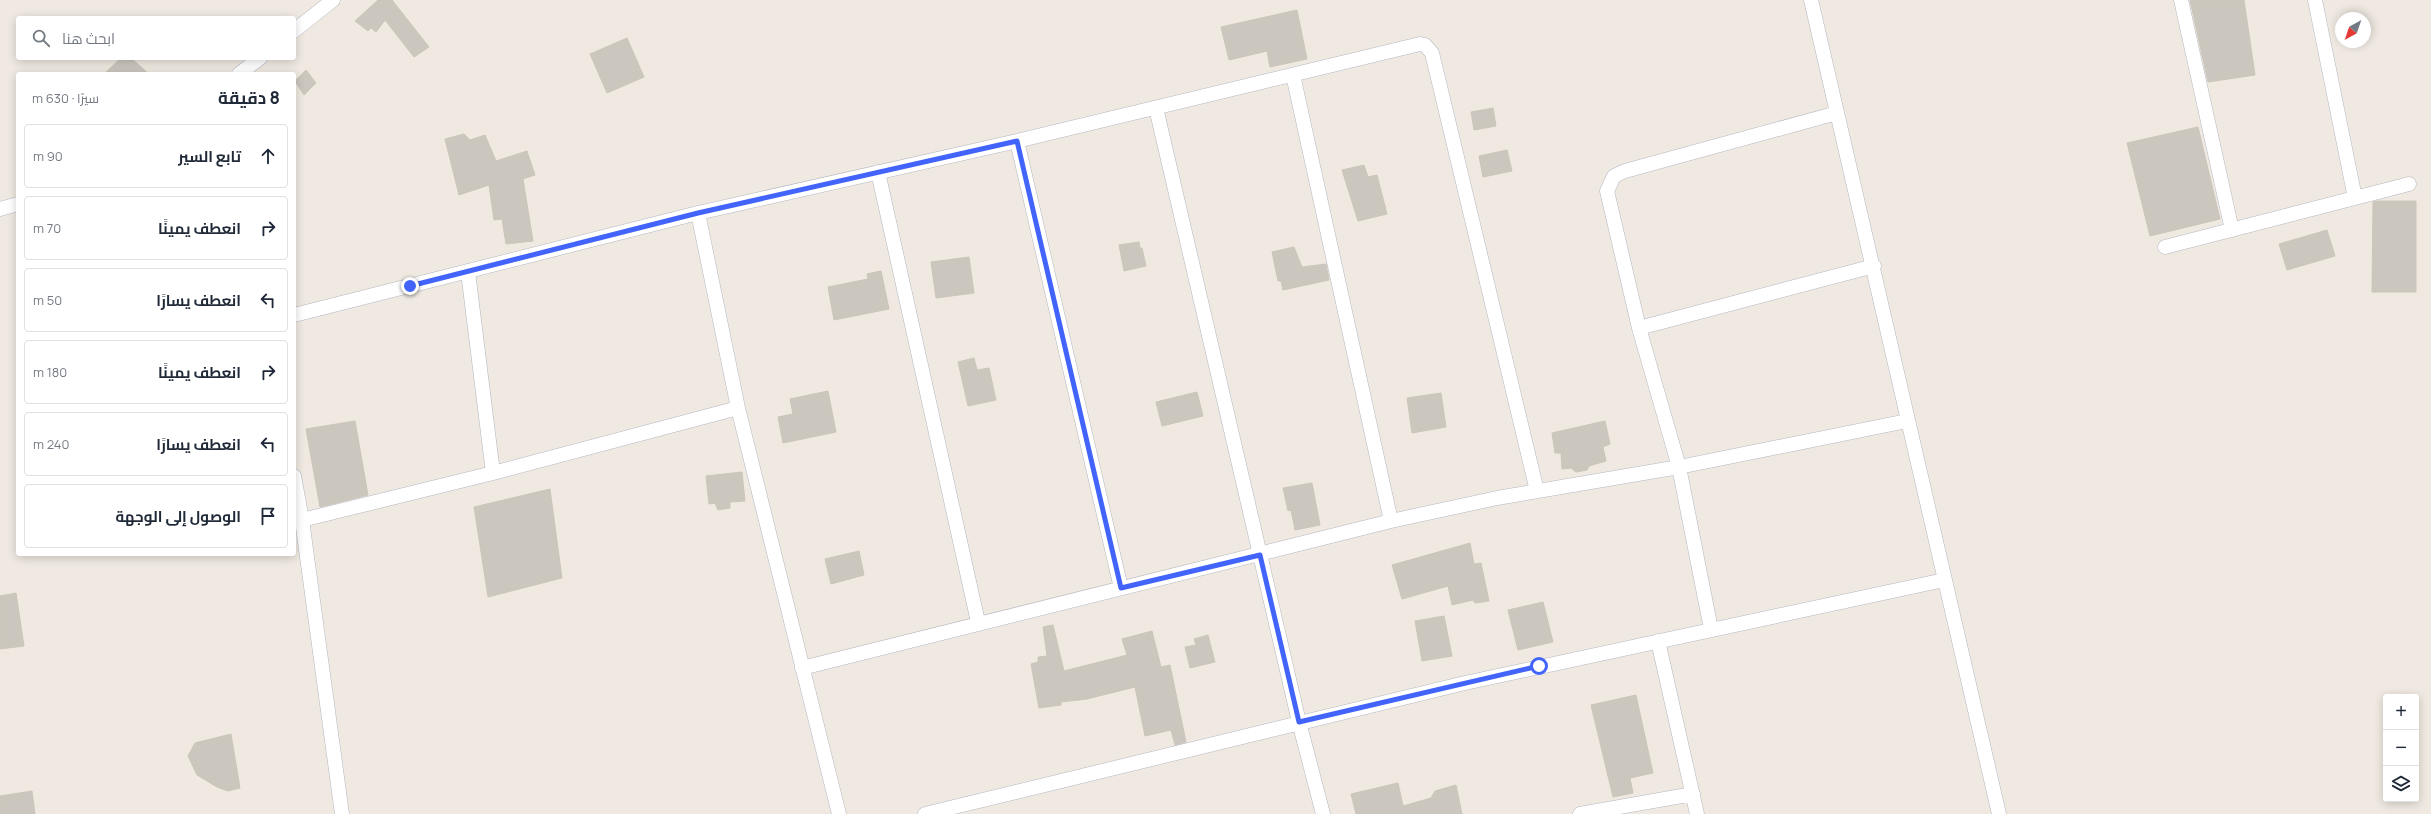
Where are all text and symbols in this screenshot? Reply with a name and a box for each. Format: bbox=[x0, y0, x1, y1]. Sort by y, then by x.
north arrow bbox=[2335, 12, 2371, 48]
search box bbox=[16, 16, 296, 60]
icon: search bbox=[30, 27, 52, 49]
text: ابحث هنا bbox=[62, 28, 115, 49]
text: 8 دقيقة bbox=[218, 86, 280, 109]
text: سيرًا · 630 m bbox=[32, 89, 99, 107]
icon: ahead bbox=[257, 145, 279, 167]
text: تابع السير bbox=[178, 146, 241, 167]
text: 90 m bbox=[33, 147, 63, 165]
icon: right bbox=[257, 217, 279, 239]
text: انعطف يمينًا bbox=[158, 218, 241, 239]
text: 70 m bbox=[33, 219, 61, 237]
route end bbox=[401, 277, 419, 295]
icon: left bbox=[257, 289, 279, 311]
text: انعطف يسارًا bbox=[156, 290, 241, 311]
text: 50 m bbox=[33, 291, 62, 309]
icon: right bbox=[257, 361, 279, 383]
text: انعطف يمينًا bbox=[158, 362, 241, 383]
text: 180 m bbox=[33, 363, 67, 381]
icon: left bbox=[257, 433, 279, 455]
text: انعطف يسارًا bbox=[156, 434, 241, 455]
text: 240 m bbox=[33, 435, 69, 453]
icon: arrive bbox=[257, 505, 279, 527]
text: الوصول إلى الوجهة bbox=[115, 506, 241, 527]
route start bbox=[1530, 657, 1548, 675]
map controls bbox=[2383, 694, 2419, 802]
button: + bbox=[2383, 694, 2419, 730]
button: − bbox=[2383, 730, 2419, 766]
button: layers bbox=[2383, 766, 2419, 802]

